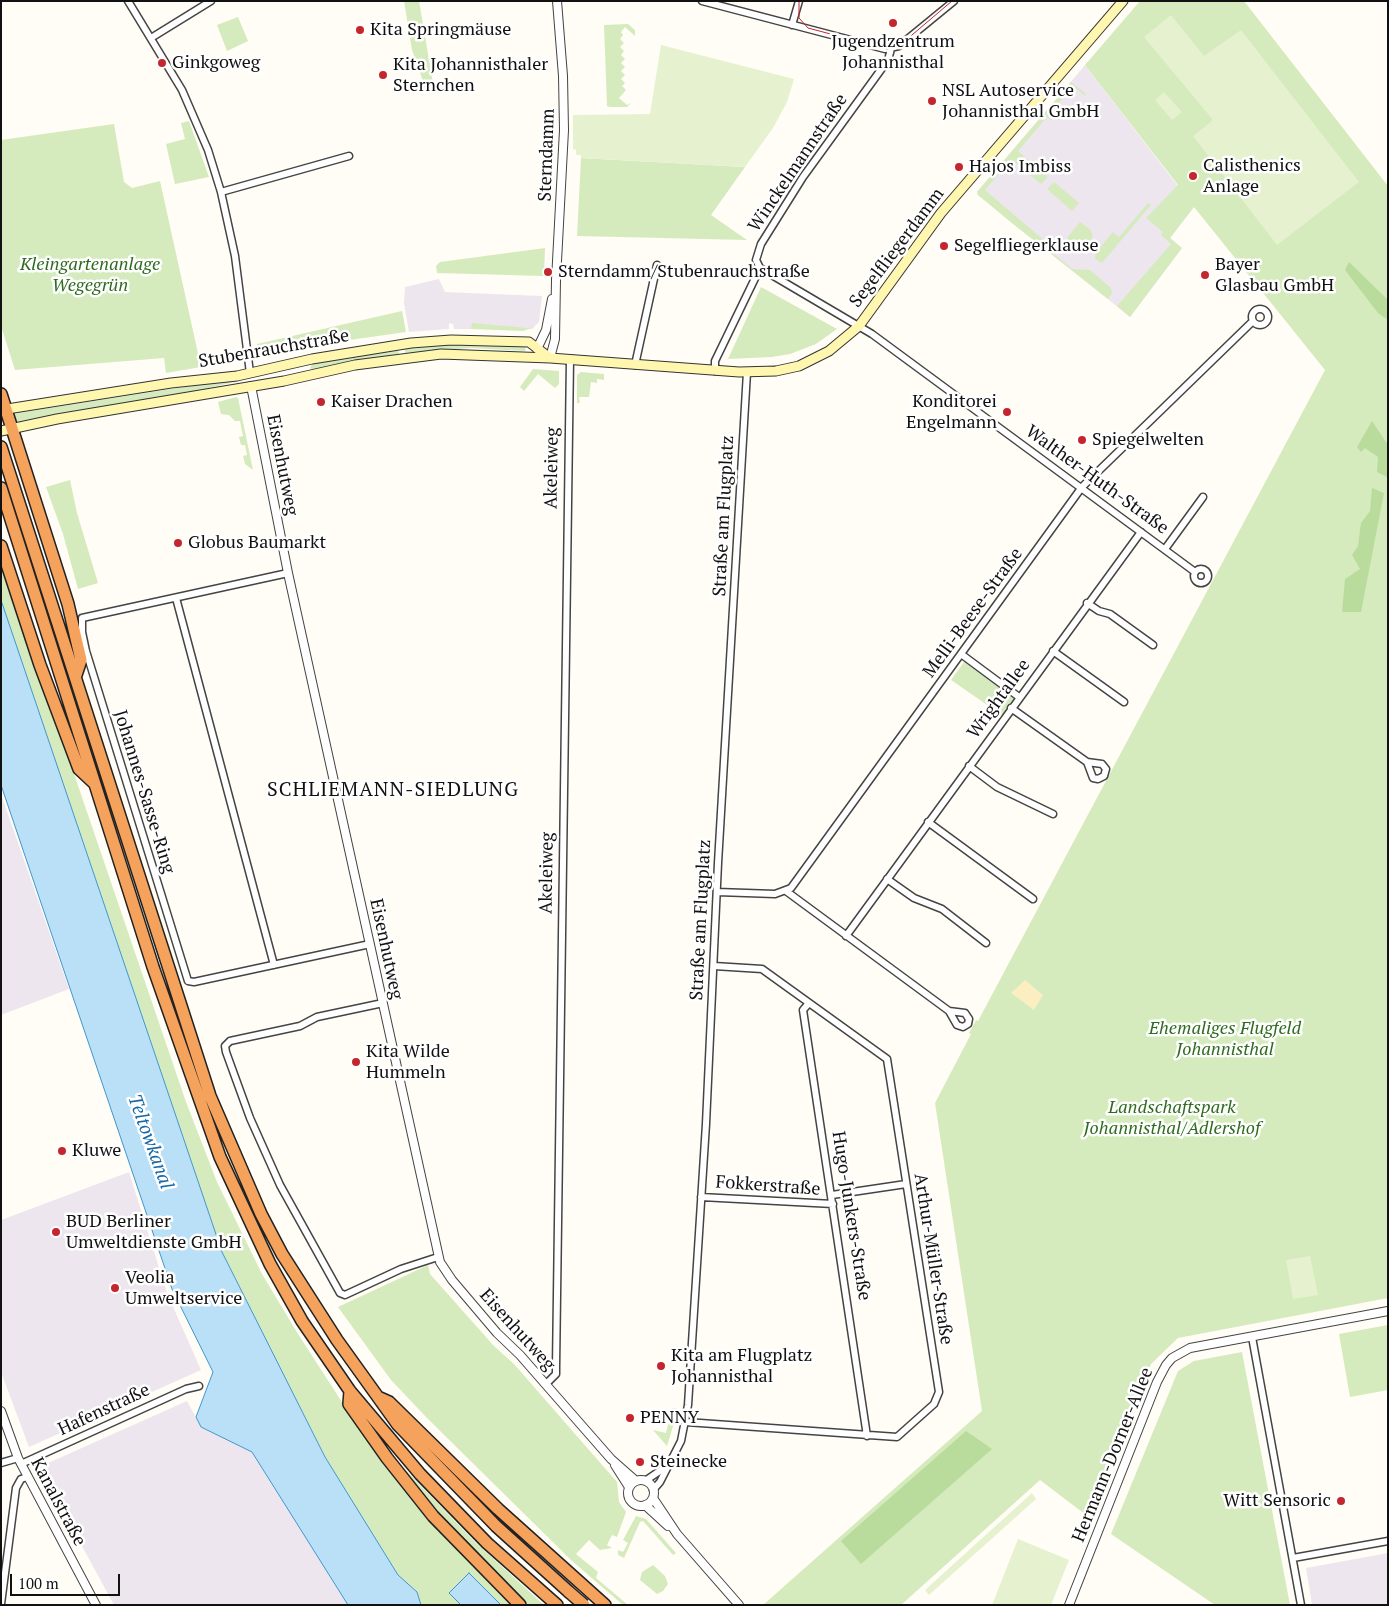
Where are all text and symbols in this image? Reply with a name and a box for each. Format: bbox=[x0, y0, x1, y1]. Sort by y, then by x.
marker: Jugendzentrum Johannisthal bbox=[887, 17, 899, 29]
place label: Kita Springmäuse bbox=[370, 19, 511, 41]
marker: Kita Springmäuse bbox=[354, 24, 366, 36]
place label: Jugendzentrum Johannisthal bbox=[831, 31, 955, 74]
place label: Ginkgoweg bbox=[172, 52, 260, 74]
place label: Kita Johannisthaler Sternchen bbox=[393, 54, 548, 96]
marker: Ginkgoweg bbox=[156, 57, 168, 69]
marker: Kita Johannisthaler Sternchen bbox=[377, 69, 389, 81]
place label: NSL Autoservice Johannisthal GmbH bbox=[942, 80, 1099, 122]
street label: Winckelmannstraße bbox=[744, 90, 852, 236]
marker: NSL Autoservice Johannisthal GmbH bbox=[926, 95, 938, 107]
street label: Sterndamm bbox=[535, 108, 559, 202]
place label: Calisthenics Anlage bbox=[1203, 155, 1301, 198]
place label: Hajos Imbiss bbox=[969, 156, 1071, 178]
marker: Hajos Imbiss bbox=[953, 161, 965, 173]
marker: Calisthenics Anlage bbox=[1187, 170, 1199, 182]
street label: Segelfliegerdamm bbox=[845, 184, 949, 312]
place label: Segelfliegerklause bbox=[954, 235, 1099, 257]
marker: Segelfliegerklause bbox=[938, 240, 950, 252]
park label: Kleingartenanlage Wegegrün bbox=[20, 254, 160, 296]
place label: Bayer Glasbau GmbH bbox=[1215, 254, 1334, 296]
place label: Sterndamm/Stubenrauchstraße bbox=[558, 261, 810, 283]
marker: Sterndamm/Stubenrauchstraße bbox=[542, 266, 554, 278]
marker: Bayer Glasbau GmbH bbox=[1199, 269, 1211, 281]
street label: Stubenrauchstraße bbox=[197, 325, 351, 373]
place label: Kaiser Drachen bbox=[331, 391, 453, 413]
place label: Konditorei Engelmann bbox=[906, 391, 997, 434]
marker: Kaiser Drachen bbox=[315, 396, 327, 408]
marker: Konditorei Engelmann bbox=[1001, 406, 1013, 418]
street label: Eisenhutweg bbox=[262, 413, 302, 517]
street label: Walther-Huth-Straße bbox=[1021, 421, 1173, 539]
street label: Akeleiweg bbox=[540, 427, 564, 509]
place label: Spiegelwelten bbox=[1092, 429, 1204, 451]
marker: Spiegelwelten bbox=[1076, 434, 1088, 446]
street label: Straße am Flugplatz bbox=[709, 435, 739, 597]
place label: Globus Baumarkt bbox=[188, 532, 326, 554]
marker: Globus Baumarkt bbox=[172, 537, 184, 549]
street label: Melli-Beese-Straße bbox=[919, 544, 1027, 682]
street label: Wrightallee bbox=[963, 655, 1035, 743]
street label: Johannes-Sasse-Ring bbox=[109, 708, 179, 876]
district label: SCHLIEMANN-SIEDLUNG bbox=[265, 778, 521, 802]
street label: Akeleiweg bbox=[535, 832, 559, 914]
street label: Straße am Flugplatz bbox=[686, 839, 716, 1001]
street label: Eisenhutweg bbox=[365, 897, 407, 1001]
park label: Ehemaliges Flugfeld Johannisthal bbox=[1149, 1018, 1301, 1060]
place label: Kita Wilde Hummeln bbox=[366, 1041, 450, 1084]
marker: Kita Wilde Hummeln bbox=[350, 1056, 362, 1068]
water label: Teltowkanal bbox=[122, 1092, 178, 1192]
park label: Landschaftspark Johannisthal/Adlershof bbox=[1084, 1097, 1260, 1140]
street label: Hugo-Junkers-Straße bbox=[827, 1130, 875, 1302]
place label: Kluwe bbox=[72, 1140, 121, 1162]
marker: Kluwe bbox=[56, 1145, 68, 1157]
street label: Fokkerstraße bbox=[715, 1172, 821, 1200]
street label: Arthur-Müller-Straße bbox=[909, 1172, 957, 1346]
place label: BUD Berliner Umweltdienste GmbH bbox=[66, 1211, 242, 1254]
marker: BUD Berliner Umweltdienste GmbH bbox=[50, 1226, 62, 1238]
place label: Veolia Umweltservice bbox=[125, 1267, 242, 1310]
marker: Veolia Umweltservice bbox=[109, 1282, 121, 1294]
street label: Eisenhutweg bbox=[475, 1285, 559, 1375]
place label: Kita am Flugplatz Johannisthal bbox=[671, 1345, 812, 1388]
marker: Kita am Flugplatz Johannisthal bbox=[655, 1360, 667, 1372]
street label: Hermann-Dorner-Allee bbox=[1068, 1365, 1158, 1545]
street label: Hafenstraße bbox=[55, 1379, 153, 1441]
place label: PENNY bbox=[640, 1407, 699, 1429]
marker: PENNY bbox=[624, 1412, 636, 1424]
place label: Steinecke bbox=[650, 1451, 727, 1473]
street label: Kanalstraße bbox=[26, 1454, 90, 1550]
marker: Steinecke bbox=[634, 1456, 646, 1468]
place label: Witt Sensoric bbox=[1223, 1490, 1331, 1512]
marker: Witt Sensoric bbox=[1335, 1495, 1347, 1507]
scale bar bbox=[12, 1564, 122, 1596]
text: 100 m bbox=[18, 1573, 59, 1593]

